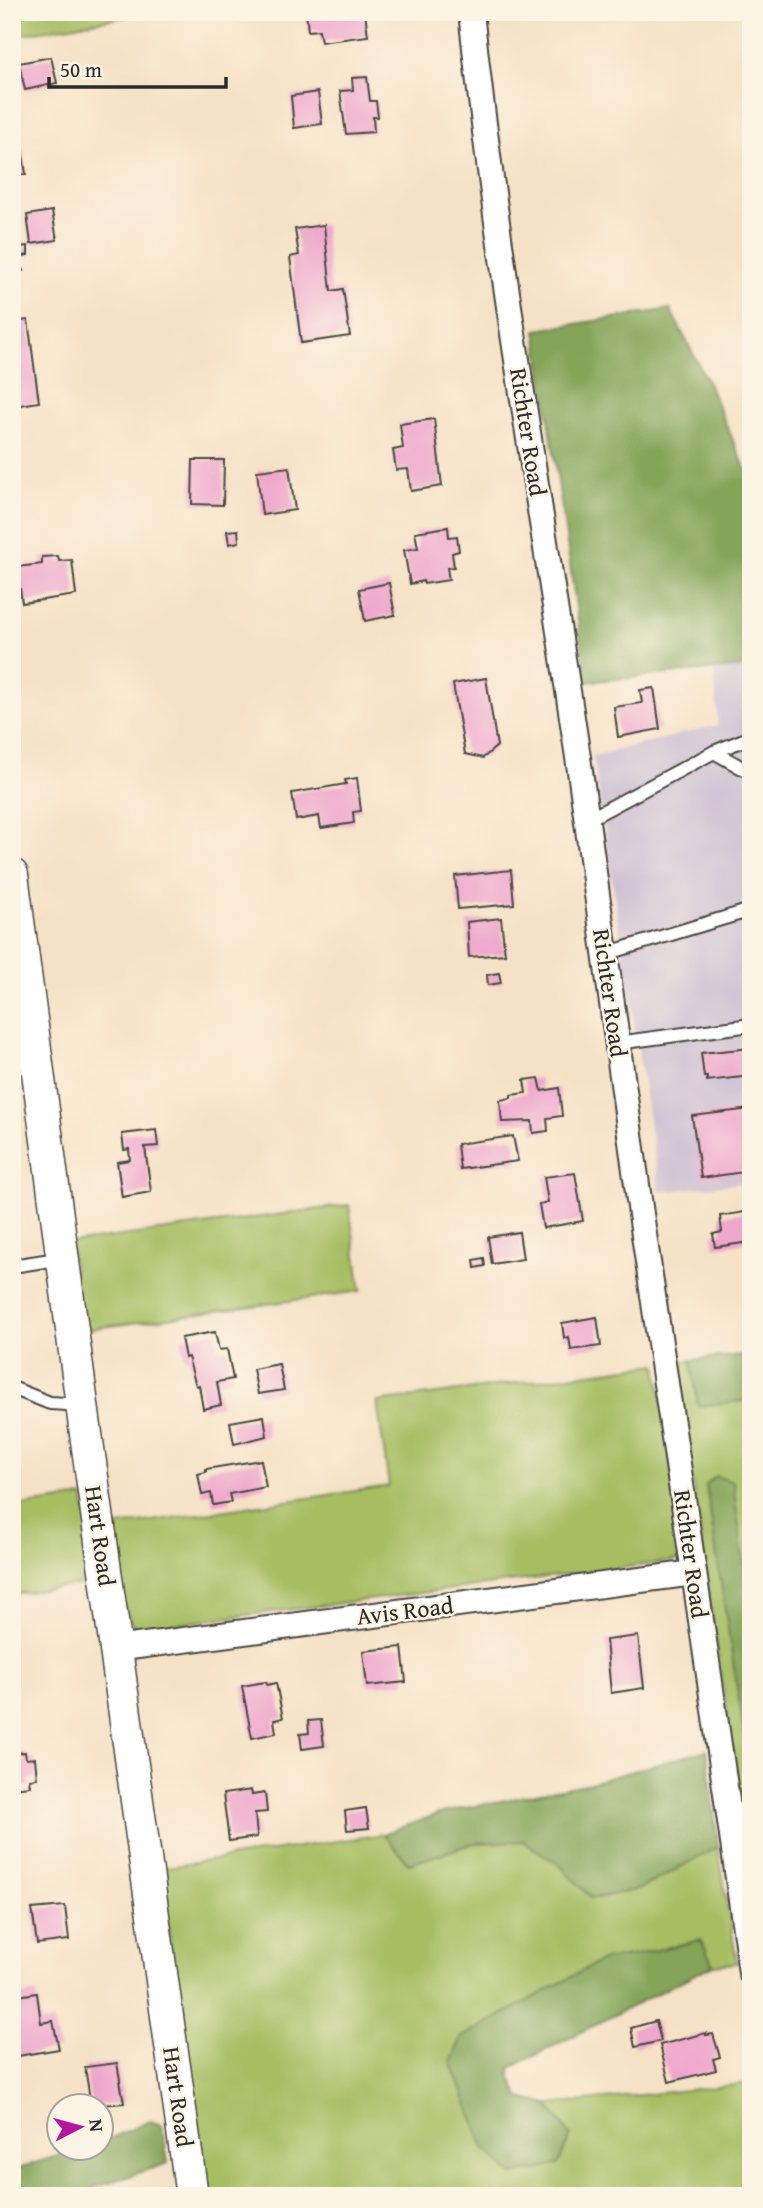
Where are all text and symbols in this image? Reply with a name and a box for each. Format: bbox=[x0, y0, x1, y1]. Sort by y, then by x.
scale bar bbox=[49, 46, 226, 90]
text: 50 m bbox=[60, 54, 102, 85]
street label: Richter Road bbox=[501, 365, 556, 499]
street label: Richter Road bbox=[584, 926, 637, 1060]
street label: Hart Road bbox=[76, 1483, 125, 1589]
street label: Richter Road bbox=[665, 1487, 718, 1621]
street label: Avis Road bbox=[355, 1587, 455, 1634]
street label: Hart Road bbox=[154, 2044, 203, 2150]
north arrow bbox=[46, 2092, 116, 2162]
text: N bbox=[82, 2117, 112, 2133]

